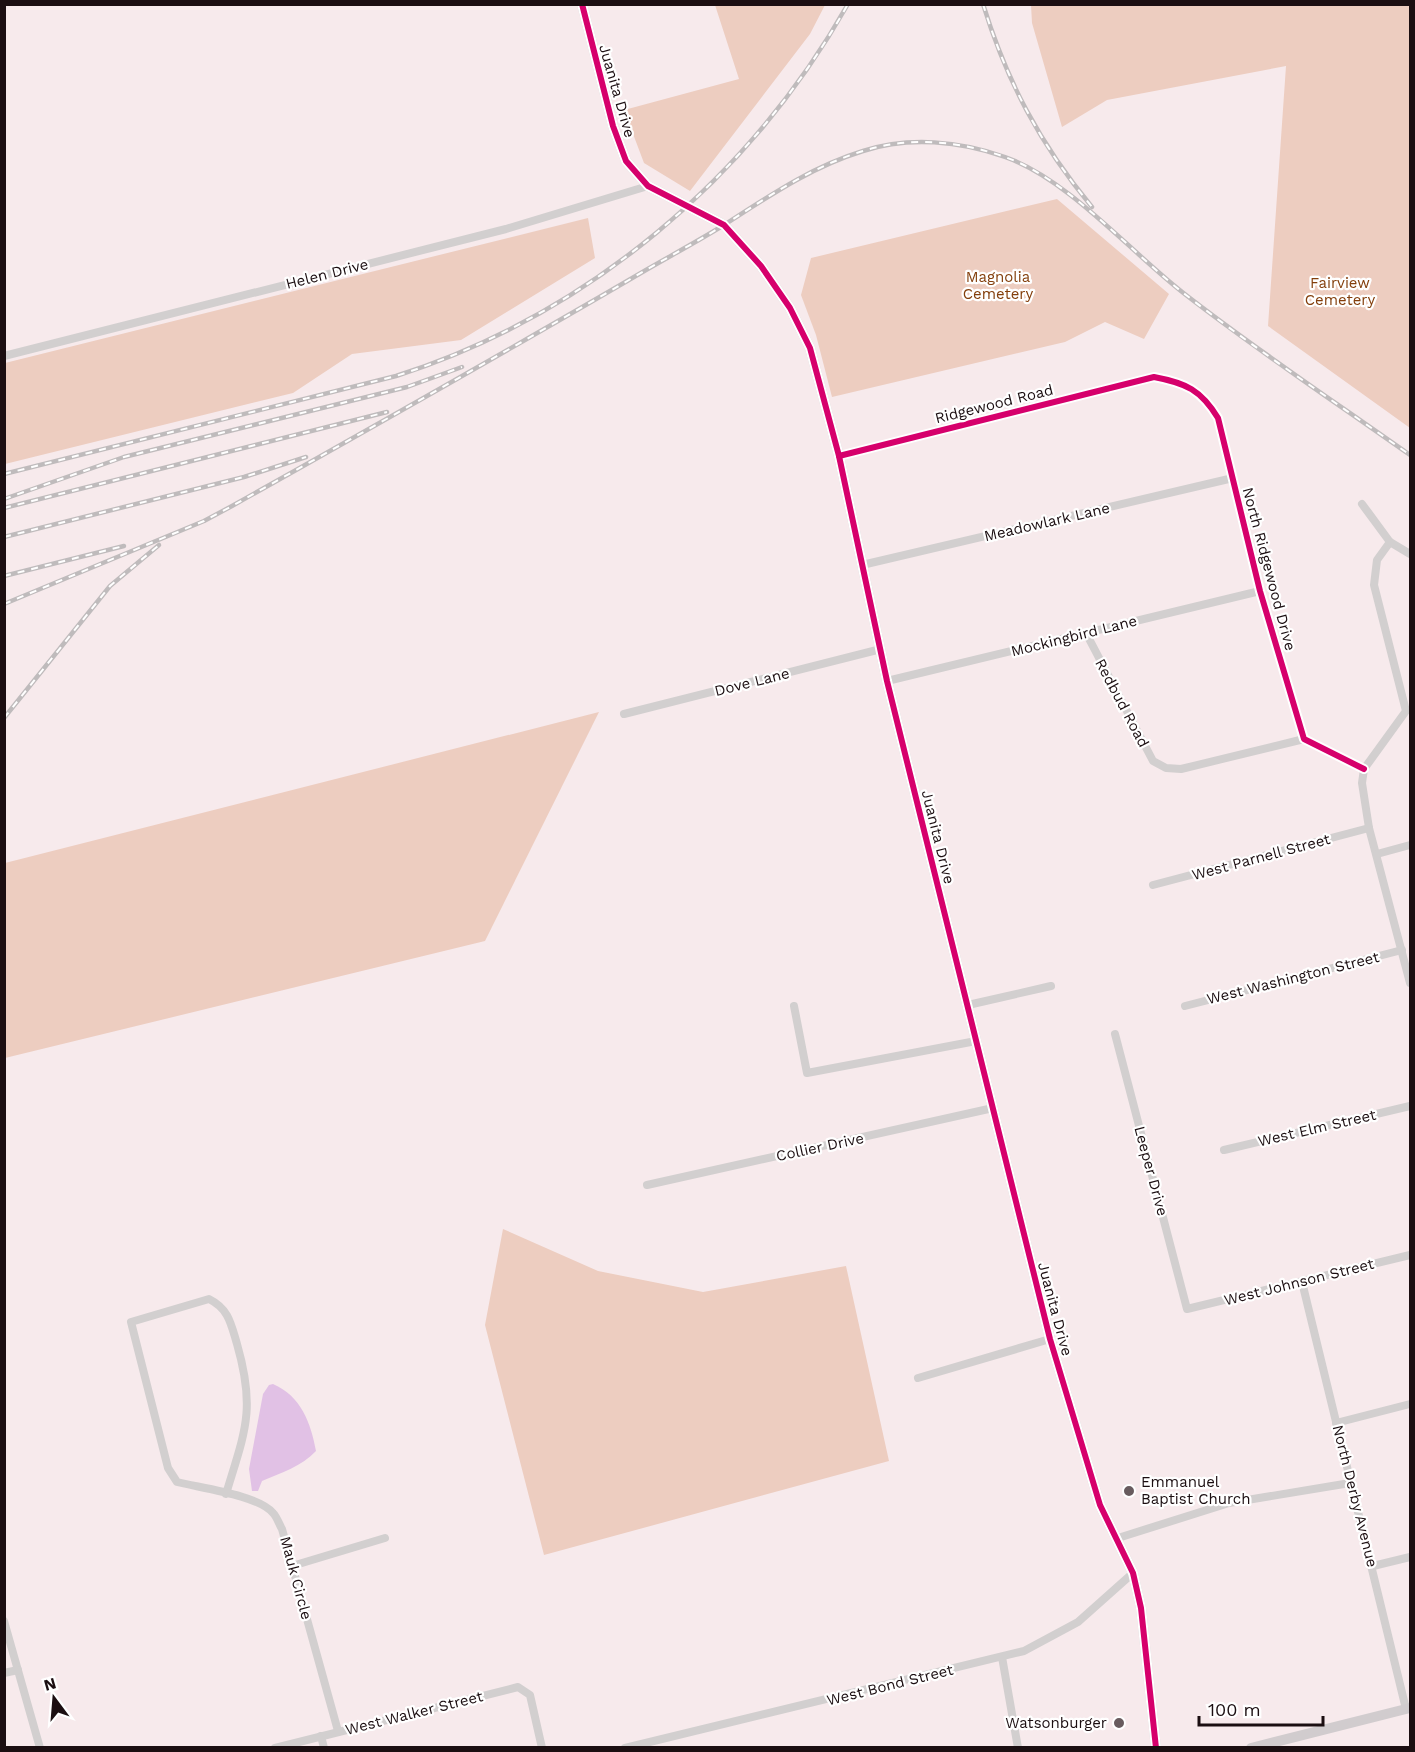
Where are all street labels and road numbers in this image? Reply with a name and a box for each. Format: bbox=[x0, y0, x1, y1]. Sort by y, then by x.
street label: Juanita Drive bbox=[595, 42, 639, 140]
street label: Helen Drive bbox=[284, 255, 370, 293]
street label: Ridgewood Road bbox=[933, 381, 1055, 427]
street label: North Ridgewood Drive bbox=[1239, 485, 1299, 653]
street label: Meadowlark Lane bbox=[982, 499, 1112, 545]
street label: Mockingbird Lane bbox=[1009, 612, 1139, 660]
street label: Redbud Road bbox=[1091, 656, 1153, 750]
street label: Dove Lane bbox=[713, 664, 791, 700]
street label: Juanita Drive bbox=[918, 788, 958, 886]
street label: West Parnell Street bbox=[1190, 830, 1333, 884]
street label: West Washington Street bbox=[1205, 948, 1382, 1008]
street label: West Elm Street bbox=[1256, 1106, 1378, 1150]
street label: Leeper Drive bbox=[1130, 1124, 1172, 1218]
street label: Collier Drive bbox=[774, 1129, 866, 1165]
street label: West Johnson Street bbox=[1222, 1254, 1377, 1309]
street label: Juanita Drive bbox=[1034, 1260, 1076, 1358]
street label: North Derby Avenue bbox=[1329, 1423, 1381, 1569]
street label: Mauk Circle bbox=[276, 1534, 316, 1622]
street label: West Bond Street bbox=[825, 1660, 956, 1709]
street label: West Walker Street bbox=[343, 1687, 485, 1739]

